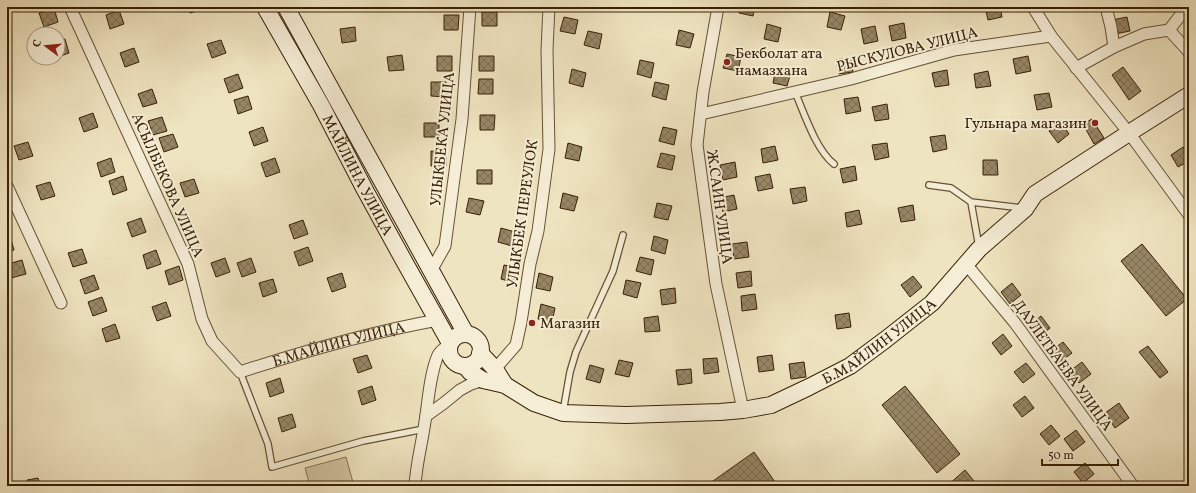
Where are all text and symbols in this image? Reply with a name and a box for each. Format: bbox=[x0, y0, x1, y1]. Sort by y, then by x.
street label: РЫСКУЛОВА УЛИЦА bbox=[834, 23, 981, 78]
north arrow bbox=[26, 26, 66, 66]
text: С bbox=[30, 38, 46, 49]
place label: Бекболат ата намазхана bbox=[735, 44, 823, 82]
marker: Бекболат ата намазхана bbox=[722, 57, 732, 67]
street label: УЛЫКБЕКА УЛИЦА bbox=[426, 70, 461, 207]
street label: АСЫЛБЕКОВА УЛИЦА bbox=[125, 110, 208, 262]
street label: МАЙЛИНА УЛИЦА bbox=[316, 112, 397, 240]
place label: Гульнара магазин bbox=[964, 114, 1087, 135]
marker: Гульнара магазин bbox=[1090, 118, 1100, 128]
street label: УЛЫКБЕК ПЕРЕУЛОК bbox=[503, 139, 544, 290]
street label: Ж.САИН УЛИЦА bbox=[700, 149, 737, 266]
street label: Б.МАЙЛИН УЛИЦА bbox=[819, 294, 942, 390]
street label: ДАУЛЕТБАЕВА УЛИЦА bbox=[1007, 296, 1117, 436]
place label: Магазин bbox=[540, 314, 600, 335]
street label: Б.МАЙЛИН УЛИЦА bbox=[270, 318, 407, 373]
marker: Магазин bbox=[527, 318, 537, 328]
scale bar bbox=[1042, 441, 1118, 467]
text: 50 m bbox=[1048, 448, 1074, 464]

